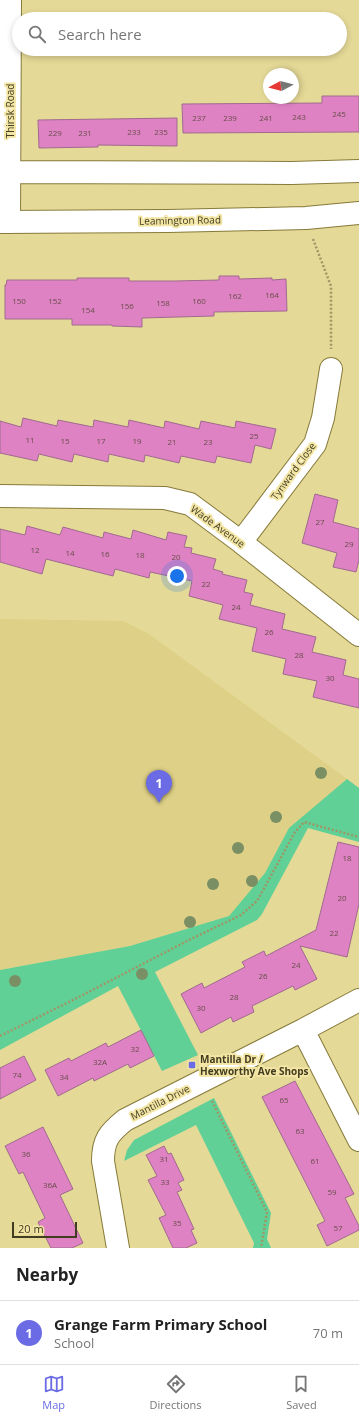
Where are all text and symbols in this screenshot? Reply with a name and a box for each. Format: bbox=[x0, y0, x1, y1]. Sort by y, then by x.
search box bbox=[12, 12, 347, 56]
icon: search bbox=[26, 23, 48, 45]
text: Search here bbox=[58, 24, 142, 44]
north arrow bbox=[263, 68, 299, 104]
street label: Thirsk Road bbox=[3, 84, 17, 138]
house number: 245 bbox=[332, 108, 346, 119]
house number: 243 bbox=[292, 111, 306, 122]
house number: 237 bbox=[192, 112, 206, 123]
house number: 239 bbox=[223, 112, 237, 123]
house number: 241 bbox=[259, 112, 273, 123]
house number: 233 bbox=[127, 126, 141, 137]
house number: 235 bbox=[154, 126, 168, 137]
house number: 229 bbox=[48, 127, 62, 138]
house number: 231 bbox=[78, 127, 92, 138]
street label: Leamington Road bbox=[139, 212, 221, 228]
house number: 164 bbox=[265, 289, 279, 300]
house number: 162 bbox=[228, 290, 242, 301]
house number: 150 bbox=[12, 295, 26, 306]
house number: 152 bbox=[48, 295, 62, 306]
house number: 160 bbox=[192, 295, 206, 306]
house number: 158 bbox=[156, 297, 170, 308]
house number: 156 bbox=[120, 300, 134, 311]
house number: 154 bbox=[81, 304, 95, 315]
house number: 25 bbox=[249, 430, 259, 441]
house number: 11 bbox=[25, 434, 35, 445]
house number: 15 bbox=[60, 435, 70, 446]
house number: 17 bbox=[96, 435, 106, 446]
house number: 19 bbox=[132, 435, 142, 446]
house number: 21 bbox=[167, 436, 177, 447]
house number: 23 bbox=[203, 436, 213, 447]
street label: Tynward Close bbox=[267, 439, 319, 503]
street label: Wade Avenue bbox=[188, 502, 248, 551]
house number: 27 bbox=[315, 516, 325, 527]
house number: 29 bbox=[344, 538, 354, 549]
house number: 12 bbox=[30, 544, 40, 555]
house number: 14 bbox=[65, 547, 75, 558]
house number: 16 bbox=[100, 548, 110, 559]
house number: 18 bbox=[135, 549, 145, 560]
house number: 20 bbox=[171, 551, 181, 562]
your location bbox=[167, 566, 187, 586]
house number: 22 bbox=[201, 578, 211, 589]
house number: 24 bbox=[231, 601, 241, 612]
house number: 26 bbox=[264, 626, 274, 637]
house number: 28 bbox=[294, 649, 304, 660]
house number: 30 bbox=[325, 672, 335, 683]
pin: 1 bbox=[146, 770, 172, 803]
house number: 18 bbox=[342, 852, 352, 863]
house number: 20 bbox=[337, 892, 347, 903]
house number: 22 bbox=[329, 927, 339, 938]
house number: 24 bbox=[291, 959, 301, 970]
house number: 26 bbox=[258, 970, 268, 981]
house number: 28 bbox=[229, 991, 239, 1002]
house number: 30 bbox=[196, 1002, 206, 1013]
house number: 32 bbox=[130, 1043, 140, 1054]
place label: Mantilla Dr / Hexworthy Ave Shops bbox=[200, 1052, 309, 1078]
house number: 32A bbox=[93, 1056, 108, 1067]
marker: Mantilla Dr / Hexworthy Ave Shops bbox=[187, 1060, 197, 1070]
house number: 74 bbox=[12, 1069, 22, 1080]
house number: 34 bbox=[59, 1071, 69, 1082]
street label: Mantilla Drive bbox=[128, 1081, 192, 1123]
house number: 65 bbox=[279, 1094, 289, 1105]
house number: 63 bbox=[295, 1125, 305, 1136]
house number: 36 bbox=[21, 1148, 31, 1159]
house number: 31 bbox=[159, 1153, 169, 1164]
house number: 61 bbox=[310, 1155, 320, 1166]
house number: 33 bbox=[160, 1176, 170, 1187]
house number: 36A bbox=[43, 1179, 58, 1190]
house number: 59 bbox=[327, 1186, 337, 1197]
house number: 35 bbox=[172, 1217, 182, 1228]
scale bar bbox=[12, 1220, 77, 1239]
text: 20 m bbox=[18, 1221, 44, 1236]
house number: 57 bbox=[333, 1222, 343, 1233]
text: Nearby bbox=[16, 1263, 78, 1286]
text: Grange Farm Primary School bbox=[54, 1314, 267, 1334]
text: 1 bbox=[25, 1324, 33, 1342]
text: 70 m bbox=[313, 1324, 343, 1342]
text: School bbox=[54, 1334, 94, 1352]
tab: Map bbox=[42, 1373, 65, 1412]
tab: Directions bbox=[150, 1373, 202, 1412]
tab: Saved bbox=[286, 1373, 317, 1412]

